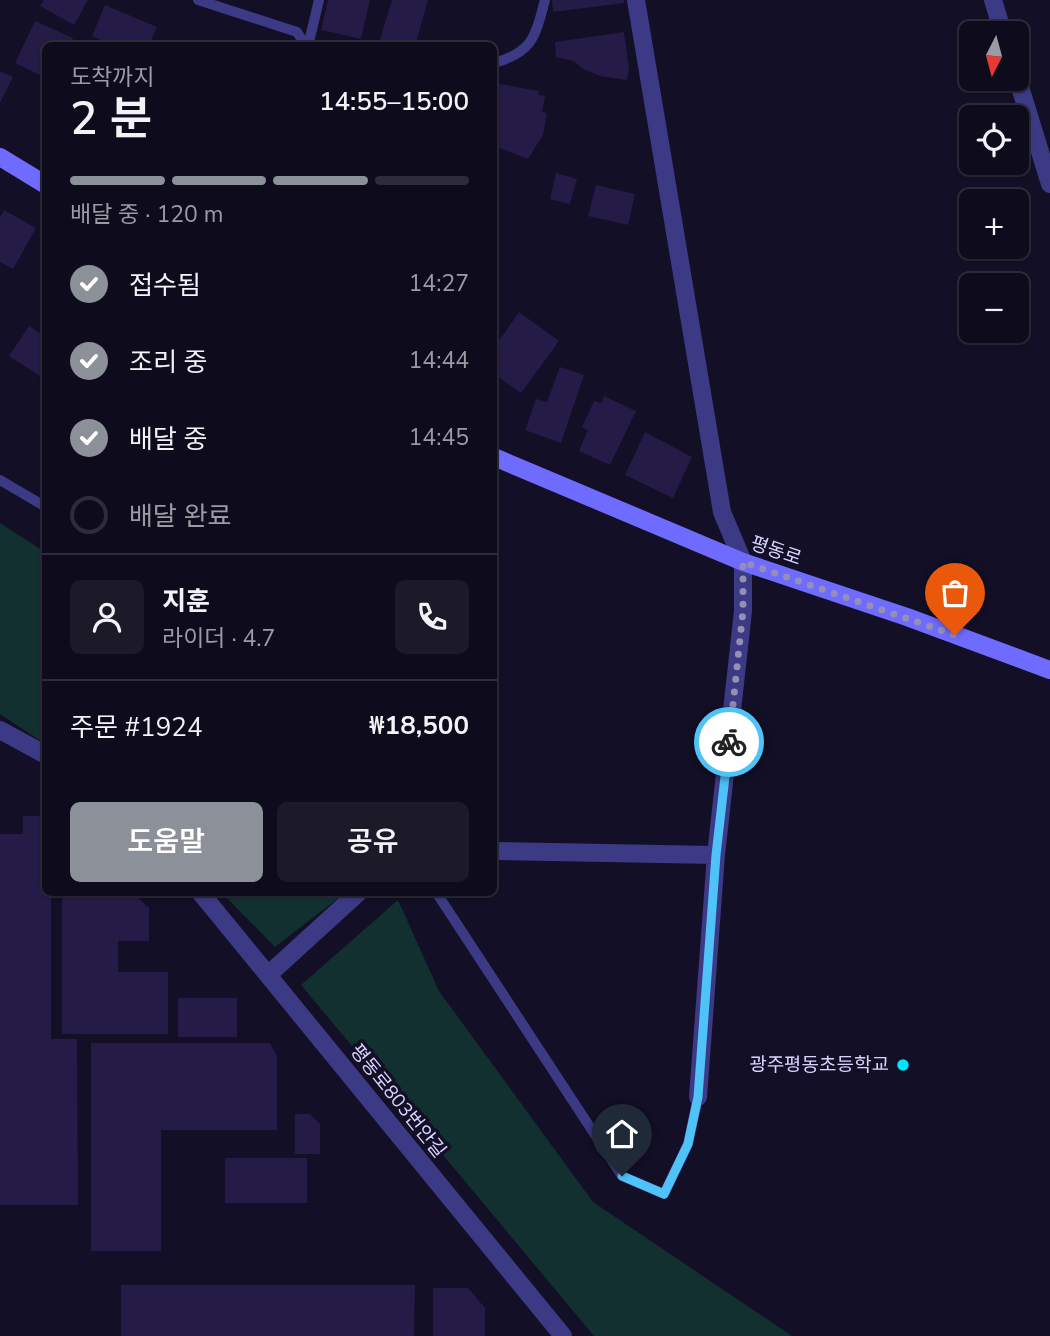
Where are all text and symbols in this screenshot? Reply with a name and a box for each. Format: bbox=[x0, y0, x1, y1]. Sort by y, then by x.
north arrow bbox=[959, 21, 1029, 91]
map controls bbox=[959, 21, 1029, 343]
text: 도착까지 bbox=[70, 62, 155, 93]
text: 14:55–15:00 bbox=[319, 84, 469, 119]
text: 2 분 bbox=[70, 87, 152, 150]
button: locate bbox=[959, 105, 1029, 175]
button: + bbox=[959, 189, 1029, 259]
text: 배달 중 · 120 m bbox=[70, 199, 223, 230]
icon: check bbox=[70, 265, 108, 303]
text: 접수됨 bbox=[129, 268, 201, 303]
text: 14:27 bbox=[409, 268, 469, 299]
button: − bbox=[959, 273, 1029, 343]
icon: check bbox=[70, 342, 108, 380]
text: 조리 중 bbox=[129, 345, 207, 380]
text: 14:44 bbox=[409, 345, 469, 376]
icon: check bbox=[70, 419, 108, 457]
text: 배달 중 bbox=[129, 422, 207, 457]
text: 14:45 bbox=[409, 422, 469, 453]
text: 배달 완료 bbox=[129, 499, 231, 534]
street label: 평동로 bbox=[747, 530, 805, 572]
pin bbox=[925, 563, 985, 635]
icon: bag bbox=[936, 574, 974, 612]
button: person bbox=[70, 580, 144, 654]
button: phone bbox=[395, 580, 469, 654]
text: 지훈 bbox=[162, 584, 210, 619]
text: 라이더 · 4.7 bbox=[162, 623, 275, 654]
courier bbox=[694, 707, 764, 777]
text: ₩18,500 bbox=[369, 708, 469, 743]
text: 주문 #1924 bbox=[70, 710, 203, 745]
icon: bike bbox=[710, 723, 748, 761]
button: 도움말 bbox=[70, 802, 263, 882]
button: 공유 bbox=[277, 802, 469, 882]
street label: 평동로803번안길 bbox=[344, 1039, 452, 1163]
place label: 광주평동초등학교 bbox=[749, 1052, 889, 1078]
marker: 광주평동초등학교 bbox=[895, 1057, 911, 1073]
pin bbox=[592, 1104, 652, 1176]
icon: home bbox=[603, 1115, 641, 1153]

